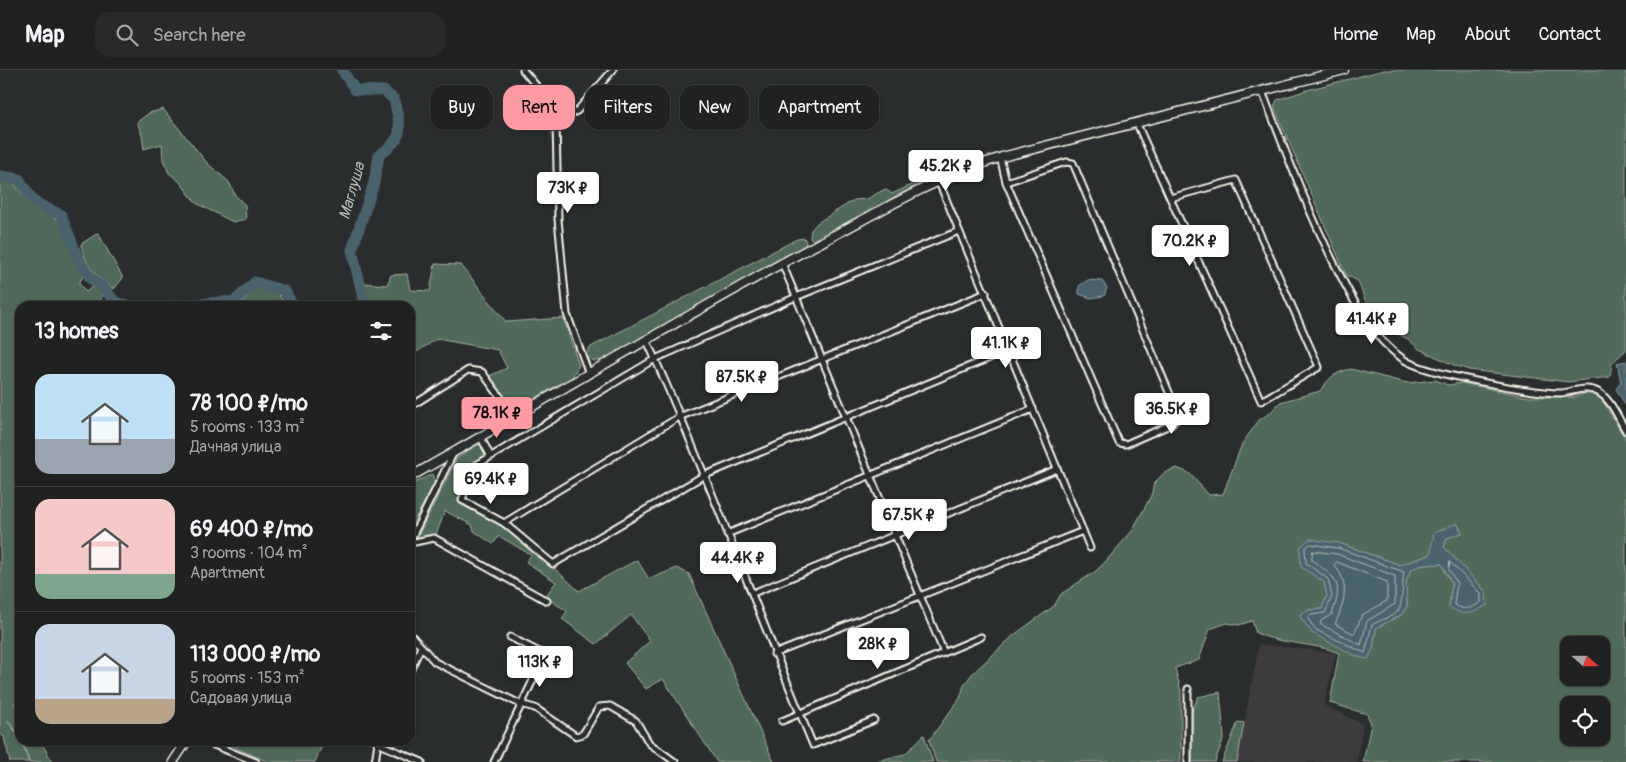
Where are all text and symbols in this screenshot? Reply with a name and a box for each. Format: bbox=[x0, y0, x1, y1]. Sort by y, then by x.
search box bbox=[95, 12, 445, 57]
text: Map bbox=[25, 20, 65, 49]
icon: search bbox=[113, 21, 141, 49]
text: Search here bbox=[153, 23, 246, 47]
text: Home bbox=[1333, 23, 1378, 46]
text: Map bbox=[1406, 23, 1436, 46]
text: About bbox=[1464, 23, 1510, 46]
text: Contact bbox=[1538, 23, 1601, 46]
chip: Buy bbox=[430, 85, 493, 130]
chip: Rent bbox=[503, 85, 575, 130]
chip: Filters bbox=[585, 85, 670, 130]
chip: New bbox=[680, 85, 749, 130]
chip: Apartment bbox=[759, 85, 879, 130]
pin: 45.2K ₽ bbox=[900, 150, 992, 192]
text: 45.2K ₽ bbox=[919, 156, 973, 176]
water label: Маглуша bbox=[334, 159, 370, 222]
pin: 73K ₽ bbox=[533, 172, 603, 214]
text: 73K ₽ bbox=[548, 178, 588, 198]
pin: 70.2K ₽ bbox=[1144, 224, 1236, 267]
text: 70.2K ₽ bbox=[1163, 231, 1217, 251]
pin: 41.4K ₽ bbox=[1326, 302, 1418, 345]
text: 41.4K ₽ bbox=[1346, 309, 1398, 329]
icon: filters bbox=[367, 317, 395, 345]
text: 13 homes bbox=[35, 318, 118, 345]
pin: 41.1K ₽ bbox=[960, 326, 1052, 369]
text: 41.1K ₽ bbox=[982, 333, 1030, 353]
pin: 87.5K ₽ bbox=[696, 360, 788, 403]
text: 87.5K ₽ bbox=[716, 367, 768, 387]
text: 78 100 ₽/mo bbox=[190, 390, 308, 417]
pin: 36.5K ₽ bbox=[1126, 392, 1218, 435]
icon: home bbox=[75, 394, 135, 454]
pin: 78.1K ₽ bbox=[451, 396, 543, 439]
text: 36.5K ₽ bbox=[1145, 399, 1199, 419]
text: 78.1K ₽ bbox=[472, 403, 522, 423]
text: 5 rooms · 133 m² bbox=[190, 417, 305, 437]
text: Дачная улица bbox=[190, 437, 281, 457]
pin: 69.4K ₽ bbox=[445, 462, 537, 505]
text: 69.4K ₽ bbox=[464, 469, 518, 489]
pin: 67.5K ₽ bbox=[863, 498, 955, 541]
text: 67.5K ₽ bbox=[883, 505, 935, 525]
text: 69 400 ₽/mo bbox=[190, 516, 313, 543]
icon: home bbox=[75, 519, 135, 579]
pin: 44.4K ₽ bbox=[692, 542, 784, 584]
text: 3 rooms · 104 m² bbox=[190, 543, 307, 563]
text: 44.4K ₽ bbox=[711, 548, 765, 568]
text: Apartment bbox=[190, 563, 265, 583]
pin: 28K ₽ bbox=[843, 628, 913, 670]
text: 28K ₽ bbox=[858, 634, 898, 654]
north arrow bbox=[1560, 636, 1610, 686]
map controls bbox=[1560, 636, 1610, 746]
text: 113 000 ₽/mo bbox=[190, 641, 320, 668]
icon: home bbox=[75, 644, 135, 704]
pin: 113K ₽ bbox=[499, 646, 581, 688]
text: 113K ₽ bbox=[518, 652, 562, 672]
text: 5 rooms · 153 m² bbox=[190, 668, 305, 688]
text: Садовая улица bbox=[190, 688, 292, 708]
button: locate bbox=[1560, 696, 1610, 746]

